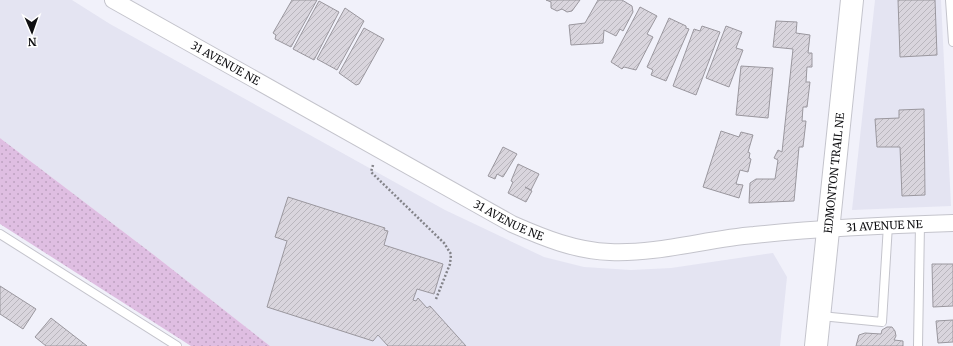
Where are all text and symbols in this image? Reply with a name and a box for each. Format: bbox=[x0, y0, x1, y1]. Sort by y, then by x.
north arrow bbox=[12, 12, 52, 52]
text: N bbox=[27, 35, 37, 49]
street label: 31 AVENUE NE bbox=[189, 38, 262, 88]
street label: EDMONTON TRAIL NE bbox=[821, 112, 847, 234]
street label: 31 AVENUE NE bbox=[471, 197, 546, 243]
street label: 31 AVENUE NE bbox=[846, 217, 923, 235]

